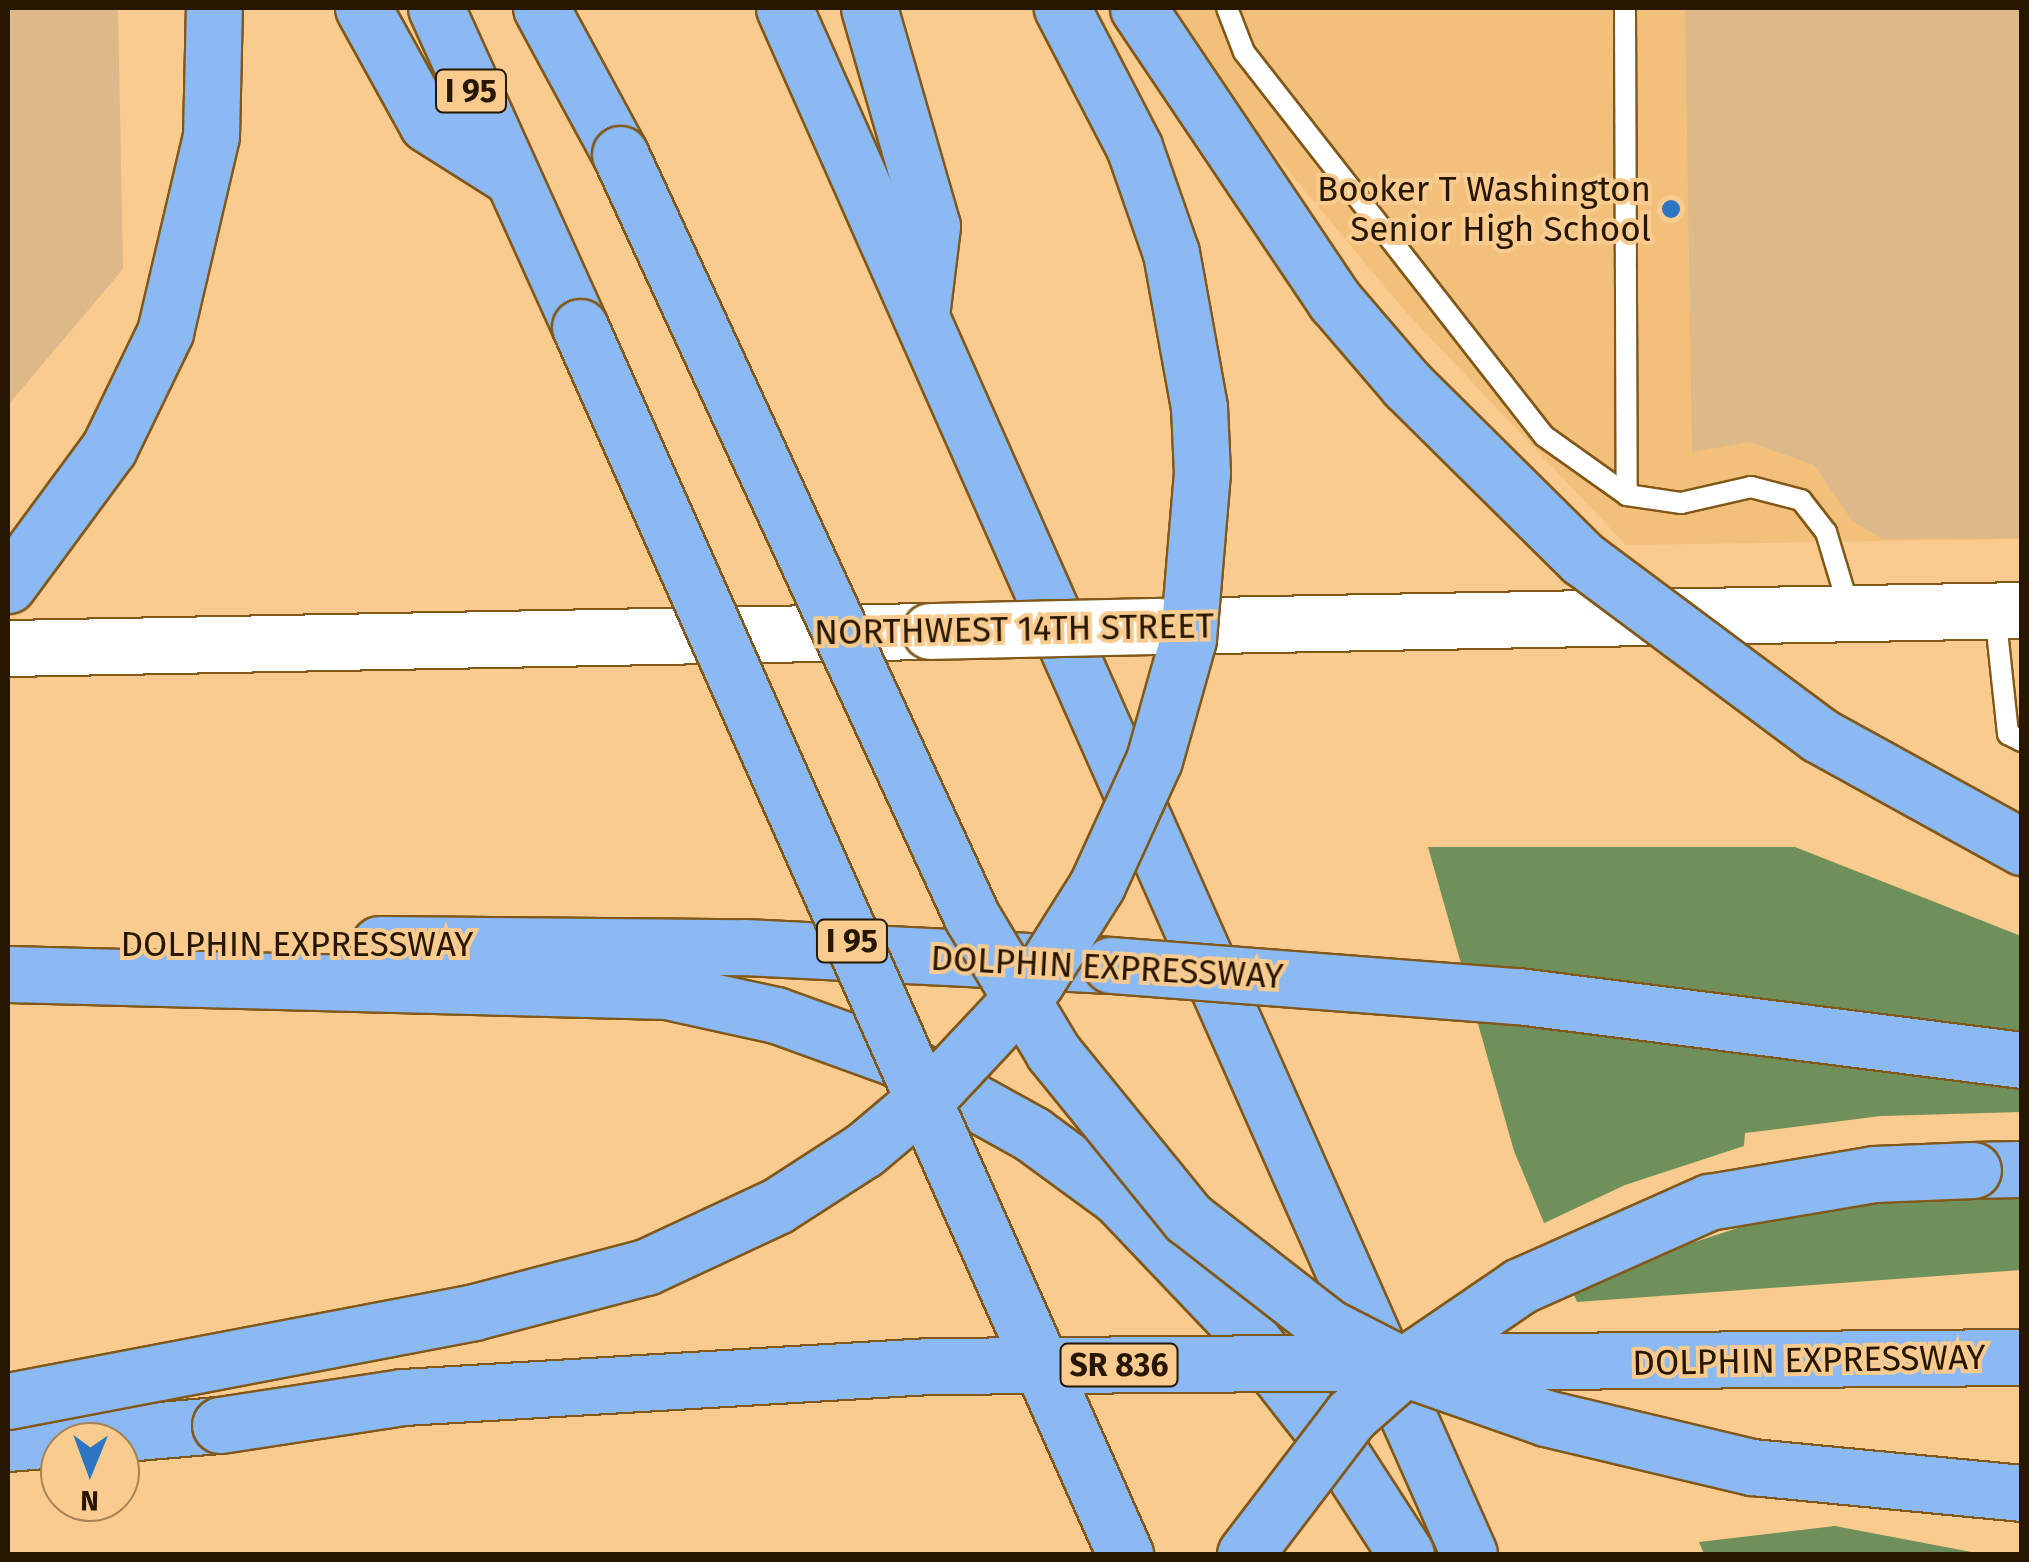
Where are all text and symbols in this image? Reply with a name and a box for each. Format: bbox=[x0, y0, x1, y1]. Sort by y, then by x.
road number: I 95 bbox=[434, 64, 508, 118]
place label: Booker T Washington Senior High School bbox=[1317, 168, 1651, 250]
marker: Booker T Washington Senior High School bbox=[1660, 198, 1682, 220]
street label: NORTHWEST 14TH STREET bbox=[814, 605, 1214, 653]
road number: I 95 bbox=[814, 914, 890, 968]
street label: DOLPHIN EXPRESSWAY bbox=[120, 923, 474, 965]
street label: DOLPHIN EXPRESSWAY bbox=[930, 937, 1284, 997]
street label: DOLPHIN EXPRESSWAY bbox=[1632, 1336, 1986, 1384]
road number: SR 836 bbox=[1059, 1338, 1179, 1392]
north arrow bbox=[40, 1422, 140, 1522]
text: N bbox=[80, 1484, 99, 1517]

